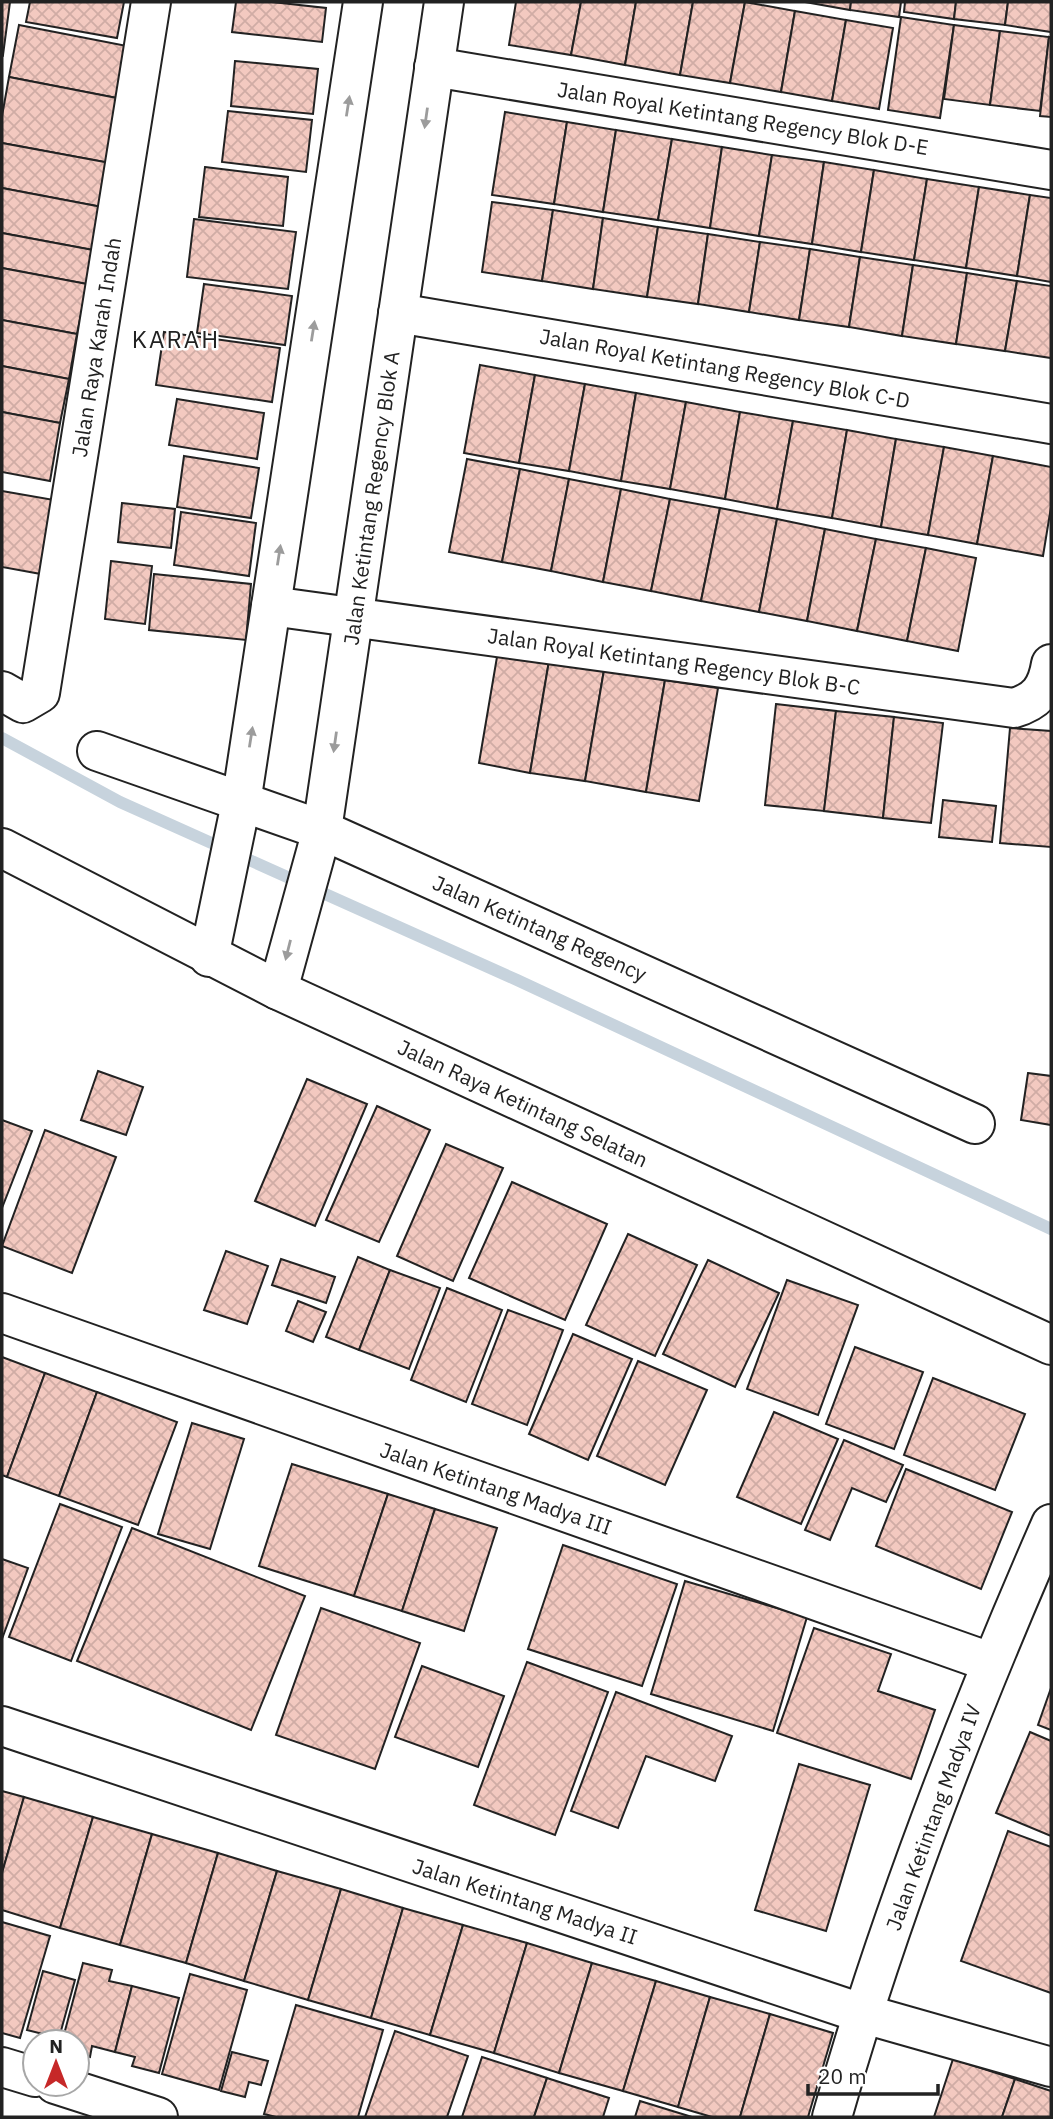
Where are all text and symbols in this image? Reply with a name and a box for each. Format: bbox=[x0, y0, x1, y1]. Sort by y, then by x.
street label: Jalan Royal Ketintang Regency Blok D-E bbox=[555, 75, 931, 161]
one-way arrow bbox=[342, 95, 353, 117]
one-way arrow bbox=[421, 107, 432, 129]
street label: Jalan Raya Karah Indah bbox=[65, 235, 127, 459]
one-way arrow bbox=[308, 319, 319, 341]
street label: Jalan Royal Ketintang Regency Blok C-D bbox=[538, 322, 912, 414]
district label: KARAH bbox=[132, 323, 220, 355]
street label: Jalan Ketintang Regency Blok A bbox=[336, 349, 406, 647]
one-way arrow bbox=[274, 544, 285, 566]
street label: Jalan Royal Ketintang Regency Blok B-C bbox=[486, 621, 862, 701]
one-way arrow bbox=[246, 726, 257, 748]
one-way arrow bbox=[329, 732, 340, 754]
street label: Jalan Ketintang Regency bbox=[429, 868, 652, 988]
one-way arrow bbox=[282, 940, 293, 962]
street label: Jalan Raya Ketintang Selatan bbox=[393, 1033, 653, 1173]
street label: Jalan Ketintang Madya III bbox=[376, 1435, 616, 1541]
street label: Jalan Ketintang Madya IV bbox=[879, 1700, 987, 1934]
street label: Jalan Ketintang Madya II bbox=[409, 1851, 641, 1951]
north arrow bbox=[21, 2028, 91, 2098]
text: N bbox=[49, 2034, 63, 2058]
scale bar bbox=[808, 2052, 937, 2096]
text: 20 m bbox=[818, 2062, 867, 2090]

